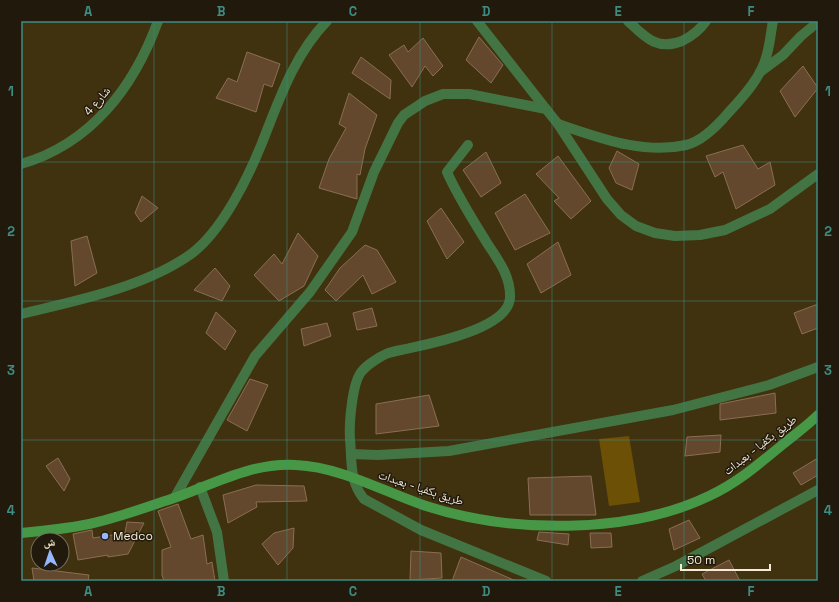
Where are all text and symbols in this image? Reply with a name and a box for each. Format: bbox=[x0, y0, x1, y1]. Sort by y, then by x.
text: A bbox=[84, 3, 93, 20]
text: B bbox=[217, 3, 226, 20]
text: C bbox=[349, 3, 357, 20]
text: D bbox=[482, 3, 491, 20]
text: E bbox=[614, 3, 622, 20]
text: F bbox=[748, 3, 755, 20]
text: 1 bbox=[8, 83, 14, 100]
street label: شارع 4 bbox=[80, 83, 114, 119]
text: 1 bbox=[825, 83, 831, 100]
text: 2 bbox=[7, 223, 15, 240]
text: 2 bbox=[824, 223, 832, 240]
text: 3 bbox=[7, 362, 15, 379]
text: 3 bbox=[824, 362, 832, 379]
street label: طريق بكفيا - بعبدات bbox=[720, 411, 800, 479]
street label: طريق بكفيا - بعبدات bbox=[376, 467, 466, 509]
text: 4 bbox=[7, 502, 15, 519]
text: 4 bbox=[824, 502, 832, 519]
place label: Medco bbox=[113, 528, 153, 544]
marker: Medco bbox=[100, 531, 110, 541]
north arrow bbox=[30, 532, 70, 572]
text: ش bbox=[43, 535, 56, 550]
scale bar bbox=[681, 546, 770, 572]
text: 50 m bbox=[687, 552, 715, 568]
text: A bbox=[84, 583, 93, 600]
text: B bbox=[217, 583, 226, 600]
text: C bbox=[349, 583, 357, 600]
text: D bbox=[482, 583, 491, 600]
text: E bbox=[614, 583, 622, 600]
text: F bbox=[748, 583, 755, 600]

